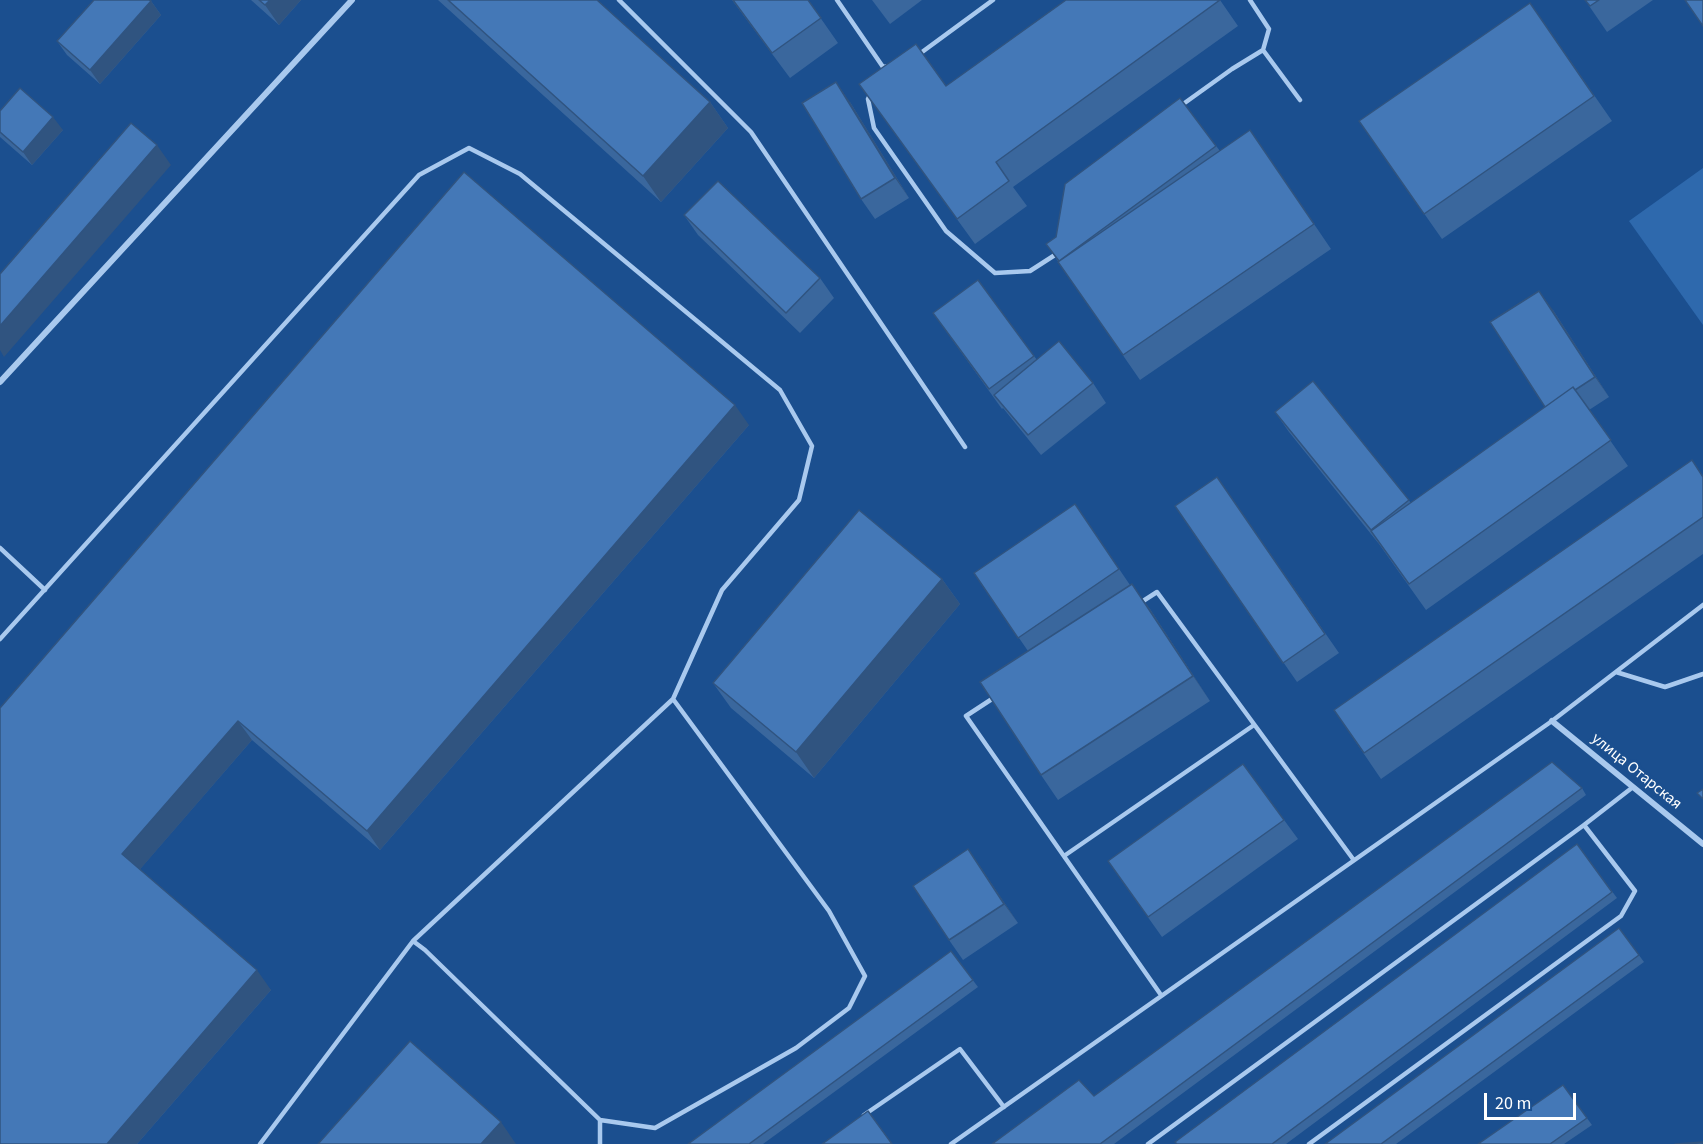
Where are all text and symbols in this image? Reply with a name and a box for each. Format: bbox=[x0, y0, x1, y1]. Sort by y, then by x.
street label: улица Отарская bbox=[1587, 730, 1685, 814]
scale bar bbox=[1487, 1081, 1578, 1119]
text: 20 m bbox=[1495, 1091, 1531, 1116]

